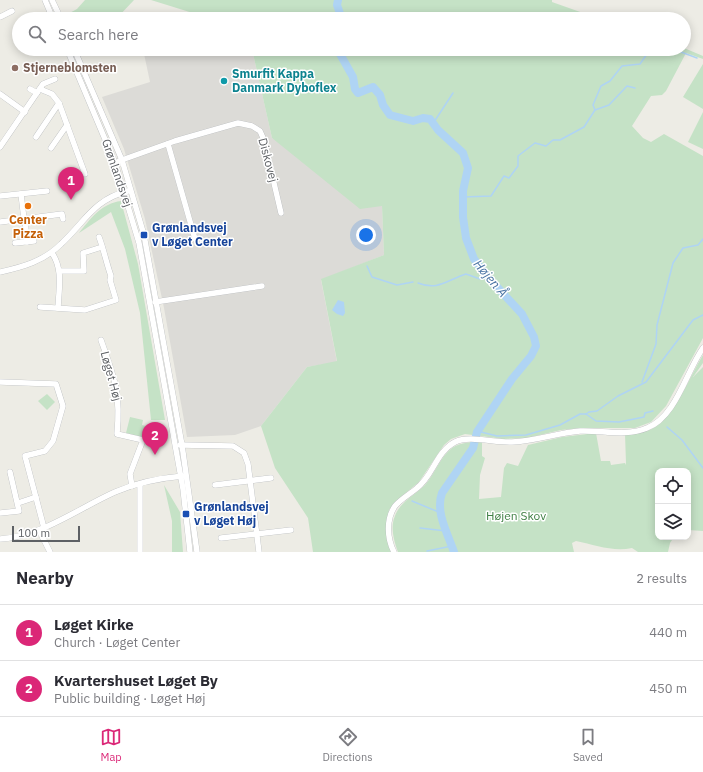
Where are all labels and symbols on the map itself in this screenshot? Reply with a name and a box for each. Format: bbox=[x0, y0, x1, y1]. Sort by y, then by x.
place label: Stjerneblomsten bbox=[23, 60, 117, 75]
marker: Stjerneblomsten bbox=[10, 63, 20, 73]
place label: Smurfit Kappa Danmark Dyboflex bbox=[232, 66, 337, 95]
marker: Smurfit Kappa Danmark Dyboflex bbox=[219, 76, 229, 86]
street label: Diskovej bbox=[255, 136, 282, 184]
street label: Grønlandsvej bbox=[99, 137, 136, 209]
pin: 1 bbox=[58, 167, 84, 200]
marker: Center Pizza bbox=[23, 201, 33, 211]
place label: Center Pizza bbox=[9, 212, 47, 241]
place label: Grønlandsvej v Løget Center bbox=[152, 220, 233, 249]
your location bbox=[356, 225, 376, 245]
marker: Grønlandsvej v Løget Center bbox=[139, 230, 149, 240]
water label: Højen Å bbox=[470, 256, 511, 301]
street label: Løget Høj bbox=[98, 349, 125, 402]
pin: 2 bbox=[142, 422, 168, 455]
place label: Grønlandsvej v Løget Høj bbox=[194, 499, 269, 528]
park label: Højen Skov bbox=[486, 508, 546, 523]
marker: Grønlandsvej v Løget Høj bbox=[181, 509, 191, 519]
scale bar bbox=[12, 524, 80, 543]

